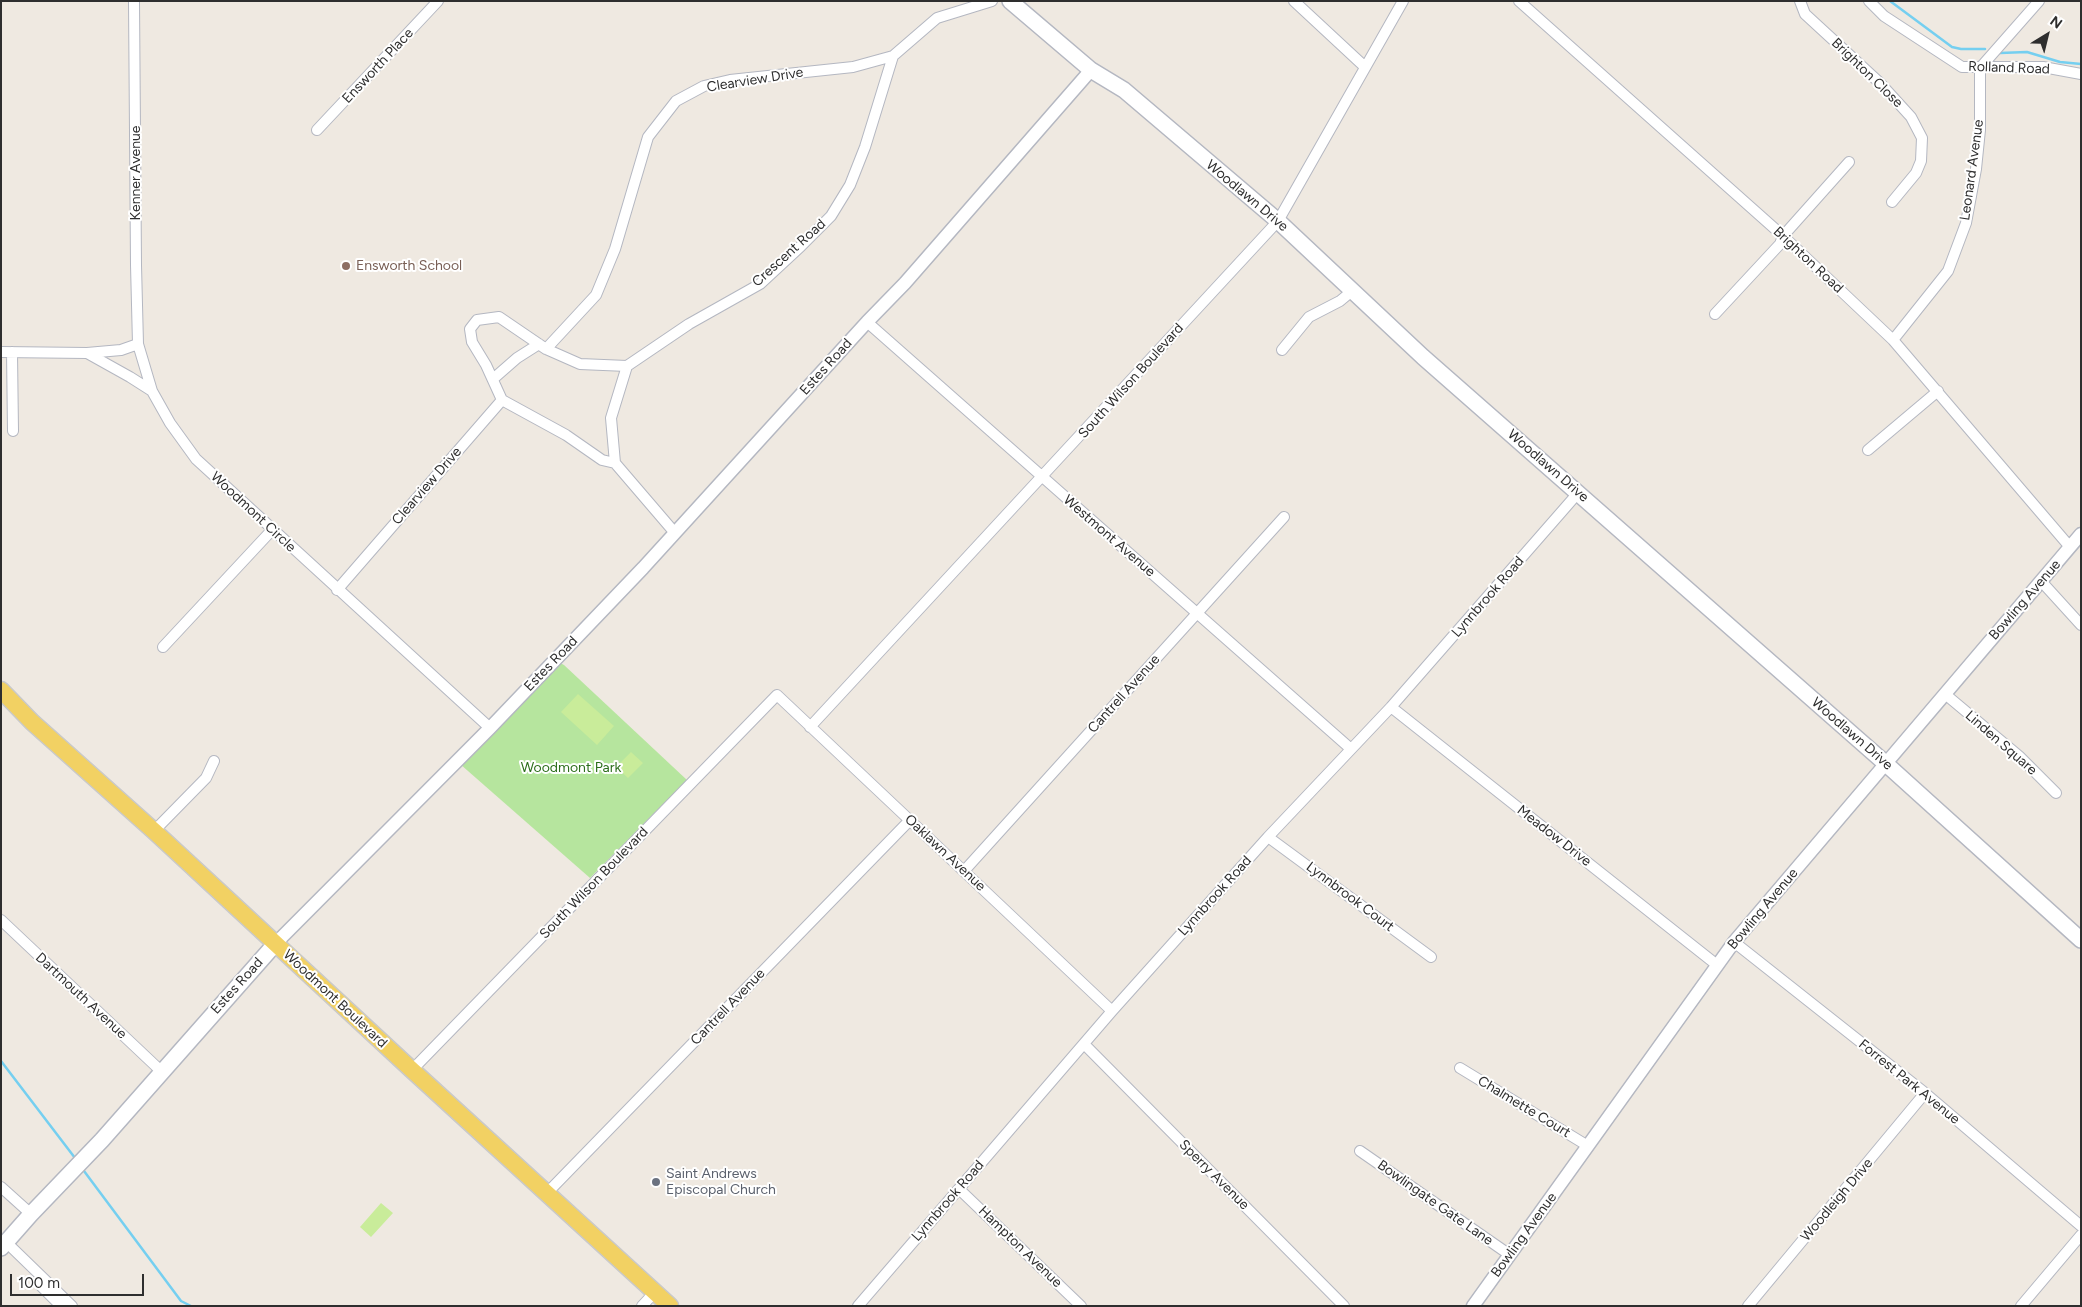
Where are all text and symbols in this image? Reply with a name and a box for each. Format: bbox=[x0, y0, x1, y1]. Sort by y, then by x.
north arrow bbox=[2022, 10, 2072, 60]
text: N bbox=[2047, 12, 2065, 33]
street label: Ensworth Place bbox=[339, 25, 417, 107]
street label: Brighton Close bbox=[1828, 35, 1906, 111]
street label: Rolland Road bbox=[1968, 58, 2050, 78]
street label: Clearview Drive bbox=[706, 64, 804, 96]
street label: Leonard Avenue bbox=[1957, 118, 1987, 222]
street label: Kenner Avenue bbox=[128, 126, 144, 220]
street label: Woodlawn Drive bbox=[1203, 157, 1291, 235]
street label: Crescent Road bbox=[749, 216, 829, 290]
street label: Brighton Road bbox=[1770, 223, 1846, 297]
place label: Ensworth School bbox=[356, 258, 462, 274]
marker: Ensworth School bbox=[340, 260, 352, 272]
street label: South Wilson Boulevard bbox=[1075, 320, 1187, 442]
street label: Estes Road bbox=[796, 335, 856, 399]
street label: Woodlawn Drive bbox=[1504, 426, 1592, 506]
street label: Clearview Drive bbox=[389, 444, 465, 528]
street label: Woodmont Circle bbox=[207, 468, 299, 556]
street label: Westmont Avenue bbox=[1060, 492, 1158, 580]
street label: Lynnbrook Road bbox=[1448, 553, 1528, 641]
street label: Bowling Avenue bbox=[1986, 557, 2064, 643]
street label: Estes Road bbox=[521, 633, 581, 695]
street label: Cantrell Avenue bbox=[1084, 651, 1164, 737]
street label: Woodlawn Drive bbox=[1808, 694, 1896, 774]
street label: Linden Square bbox=[1962, 707, 2040, 779]
park label: Woodmont Park bbox=[521, 760, 621, 776]
street label: Meadow Drive bbox=[1514, 802, 1594, 870]
street label: Oaklawn Avenue bbox=[901, 811, 989, 895]
street label: South Wilson Boulevard bbox=[536, 824, 652, 942]
street label: Lynnbrook Road bbox=[1175, 853, 1255, 939]
street label: Lynnbrook Court bbox=[1303, 858, 1397, 936]
street label: Bowling Avenue bbox=[1724, 865, 1802, 953]
street label: Woodmont Boulevard bbox=[279, 946, 391, 1052]
street label: Dartmouth Avenue bbox=[32, 949, 130, 1043]
street label: Estes Road bbox=[207, 954, 267, 1018]
street label: Cantrell Avenue bbox=[687, 965, 769, 1049]
street label: Forrest Park Avenue bbox=[1855, 1036, 1963, 1128]
street label: Chalmette Court bbox=[1475, 1073, 1573, 1141]
street label: Sperry Avenue bbox=[1175, 1136, 1253, 1214]
street label: Woodleigh Drive bbox=[1797, 1155, 1877, 1245]
street label: Lynnbrook Road bbox=[908, 1157, 988, 1245]
street label: Bowlingate Gate Lane bbox=[1374, 1157, 1496, 1249]
place label: Saint Andrews Episcopal Church bbox=[666, 1166, 776, 1198]
marker: Saint Andrews Episcopal Church bbox=[650, 1176, 662, 1188]
street label: Bowling Avenue bbox=[1488, 1189, 1560, 1281]
street label: Hampton Avenue bbox=[975, 1203, 1065, 1291]
scale bar bbox=[12, 1264, 146, 1296]
text: 100 m bbox=[18, 1274, 60, 1292]

